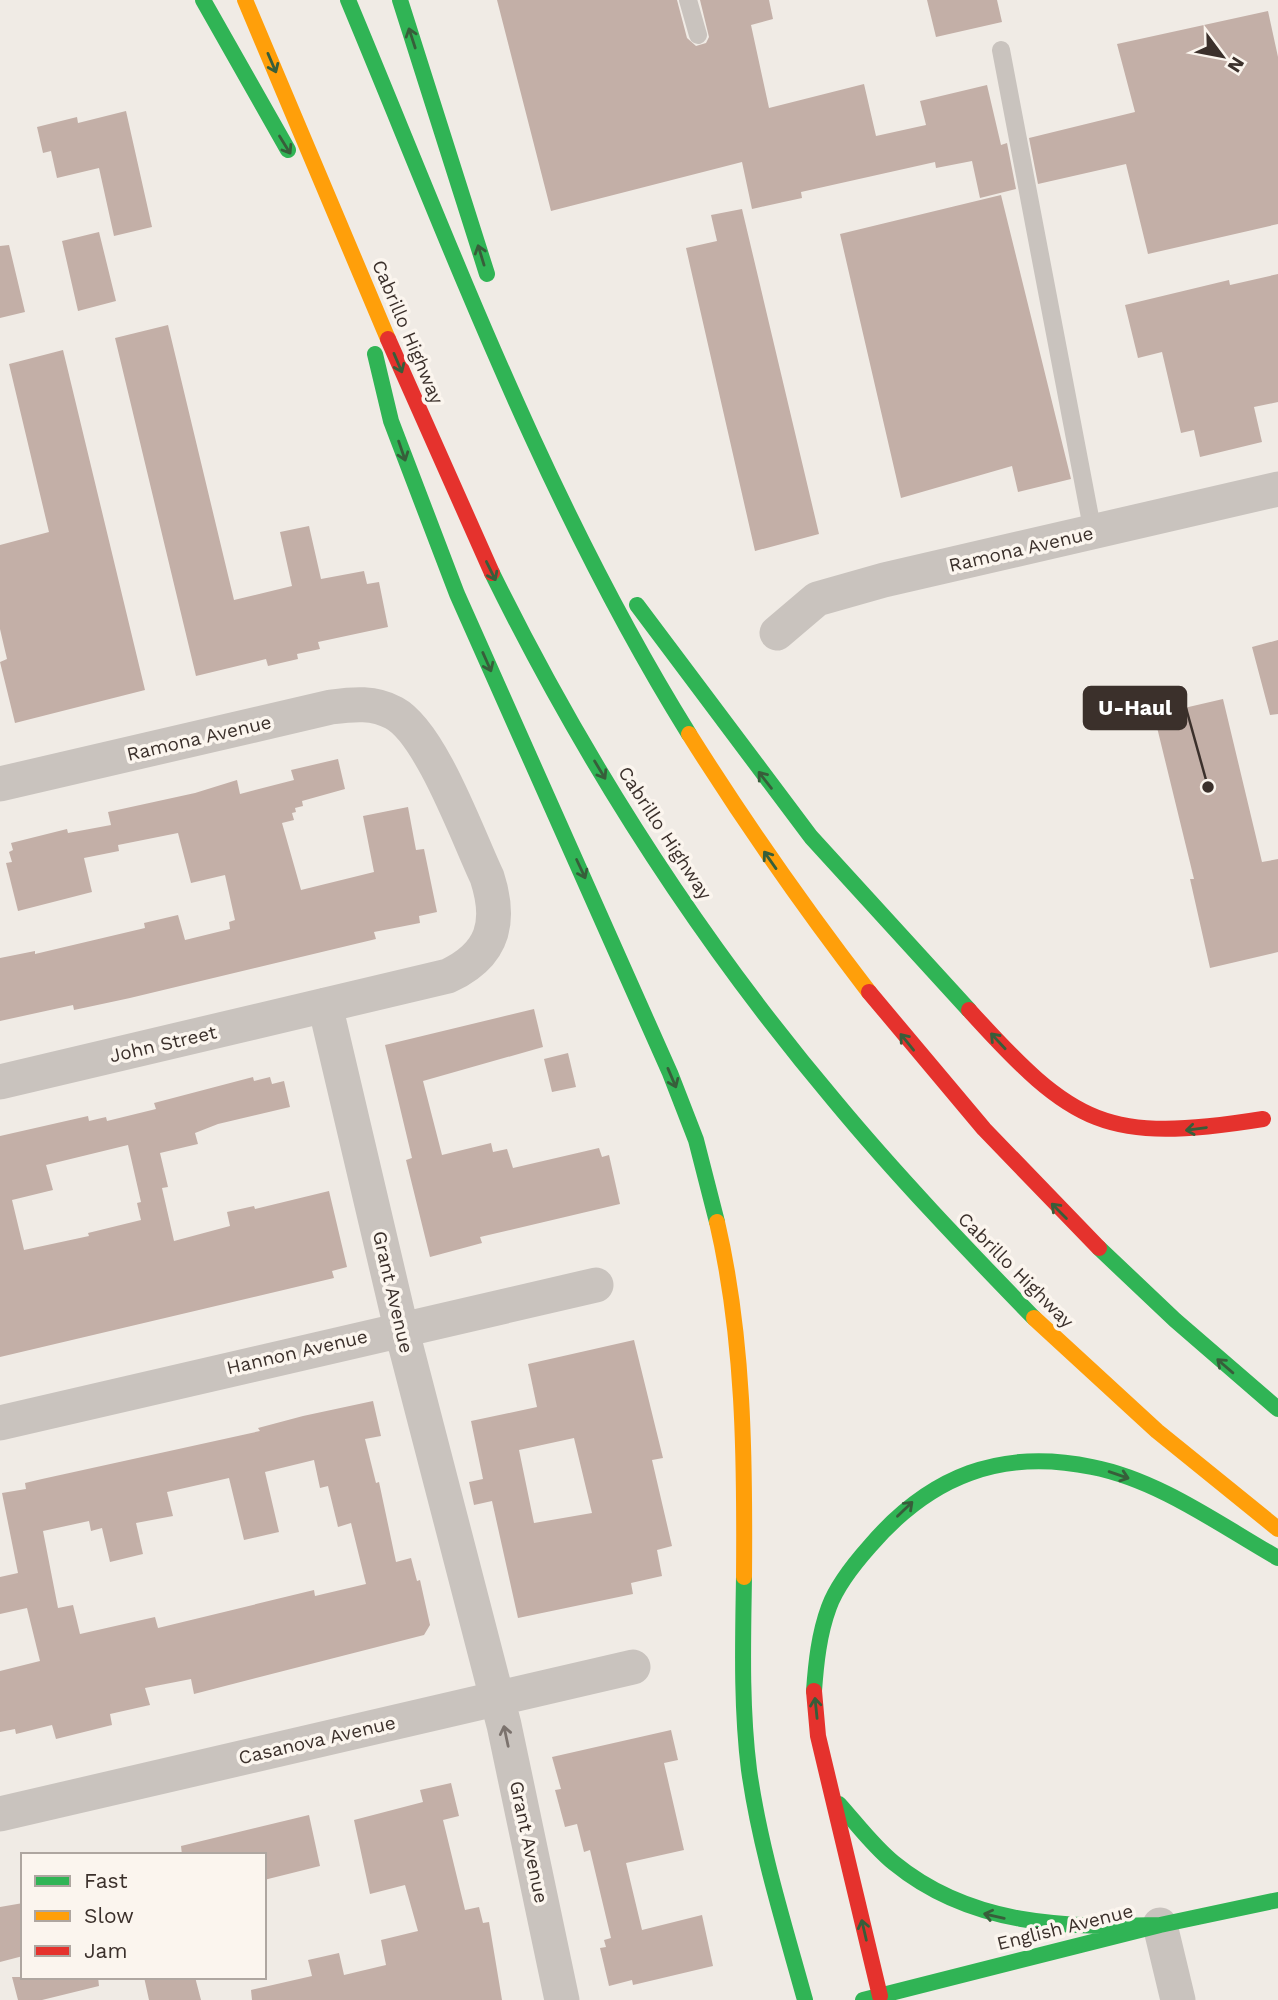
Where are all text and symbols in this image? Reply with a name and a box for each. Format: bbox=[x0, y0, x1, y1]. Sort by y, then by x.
north arrow bbox=[1187, 21, 1257, 91]
one-way arrow bbox=[405, 27, 417, 49]
one-way arrow bbox=[266, 52, 279, 73]
text: N bbox=[1223, 53, 1249, 77]
one-way arrow bbox=[278, 134, 292, 154]
one-way arrow bbox=[474, 244, 487, 266]
street label: Cabrillo Highway bbox=[367, 256, 449, 408]
one-way arrow bbox=[393, 352, 406, 373]
one-way arrow bbox=[397, 440, 409, 462]
street label: Ramona Avenue bbox=[946, 521, 1096, 577]
one-way arrow bbox=[484, 560, 498, 581]
one-way arrow bbox=[481, 651, 494, 672]
callout: U-Haul bbox=[1084, 687, 1186, 729]
text: U-Haul bbox=[1098, 695, 1172, 720]
street label: Ramona Avenue bbox=[124, 710, 274, 766]
one-way arrow bbox=[593, 760, 607, 780]
street label: Cabrillo Highway bbox=[613, 762, 717, 904]
one-way arrow bbox=[758, 771, 773, 790]
one-way arrow bbox=[763, 851, 777, 870]
one-way arrow bbox=[575, 858, 588, 879]
street label: John Street bbox=[107, 1021, 219, 1067]
one-way arrow bbox=[990, 1032, 1006, 1050]
one-way arrow bbox=[899, 1033, 915, 1051]
one-way arrow bbox=[667, 1066, 680, 1088]
one-way arrow bbox=[1185, 1123, 1207, 1136]
one-way arrow bbox=[1051, 1202, 1068, 1219]
street label: Cabrillo Highway bbox=[953, 1207, 1079, 1333]
street label: Grant Avenue bbox=[368, 1229, 418, 1355]
street label: Hannon Avenue bbox=[224, 1325, 370, 1379]
one-way arrow bbox=[1217, 1358, 1235, 1374]
one-way arrow bbox=[1107, 1470, 1129, 1482]
one-way arrow bbox=[896, 1501, 913, 1518]
one-way arrow bbox=[809, 1697, 822, 1720]
street label: Casanova Avenue bbox=[236, 1711, 398, 1769]
one-way arrow bbox=[499, 1725, 513, 1748]
street label: Grant Avenue bbox=[505, 1779, 553, 1905]
legend bbox=[21, 1853, 266, 1979]
text: Fast bbox=[84, 1868, 128, 1893]
street label: English Avenue bbox=[995, 1899, 1135, 1955]
text: Slow bbox=[84, 1903, 134, 1928]
one-way arrow bbox=[983, 1909, 1006, 1922]
one-way arrow bbox=[857, 1919, 871, 1942]
text: Jam bbox=[84, 1938, 127, 1963]

